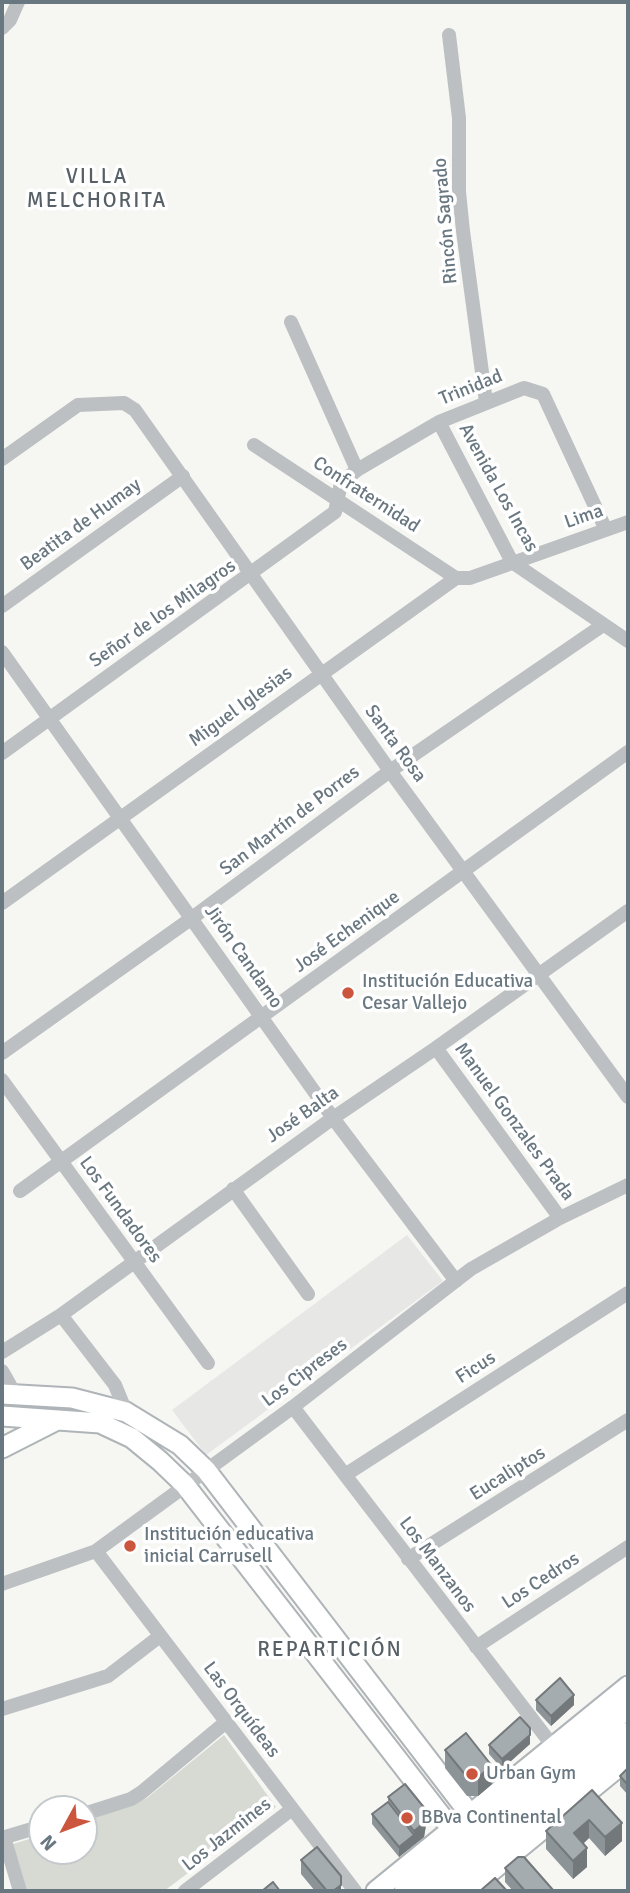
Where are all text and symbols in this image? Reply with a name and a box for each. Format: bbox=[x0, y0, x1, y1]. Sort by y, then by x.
street label: Rincón Sagrado bbox=[429, 157, 463, 285]
district label: VILLA MELCHORITA bbox=[28, 164, 166, 214]
street label: Trinidad bbox=[436, 365, 506, 411]
street label: Avenida Los Incas bbox=[453, 420, 543, 556]
street label: Confraternidad bbox=[308, 452, 424, 538]
street label: Beatita de Humay bbox=[16, 474, 146, 576]
street label: Lima bbox=[562, 500, 606, 534]
street label: Señor de los Milagros bbox=[85, 555, 241, 673]
street label: Miguel Iglesias bbox=[185, 662, 297, 752]
street label: Santa Rosa bbox=[359, 701, 431, 787]
street label: San Martín de Porres bbox=[216, 761, 364, 881]
street label: José Echenique bbox=[290, 886, 404, 978]
street label: Jirón Candamo bbox=[199, 901, 287, 1013]
place label: Institución Educativa Cesar Vallejo bbox=[362, 971, 533, 1015]
marker: Institución Educativa Cesar Vallejo bbox=[340, 985, 356, 1001]
street label: Manuel Gonzales Prada bbox=[449, 1039, 579, 1205]
street label: José Balta bbox=[262, 1082, 344, 1148]
street label: Los Fundadores bbox=[74, 1152, 166, 1268]
street label: Los Cipreses bbox=[258, 1334, 352, 1412]
street label: Ficus bbox=[452, 1347, 500, 1389]
street label: Eucaliptos bbox=[466, 1442, 550, 1506]
street label: Los Manzanos bbox=[394, 1513, 480, 1617]
place label: Institución educativa inicial Carrusell bbox=[144, 1524, 314, 1568]
marker: Institución educativa inicial Carrusell bbox=[122, 1538, 138, 1554]
street label: Los Cedros bbox=[498, 1548, 584, 1614]
district label: REPARTICIÓN bbox=[259, 1637, 401, 1663]
street label: Las Orquídeas bbox=[198, 1658, 284, 1762]
place label: Urban Gym bbox=[486, 1763, 576, 1785]
marker: Urban Gym bbox=[464, 1766, 480, 1782]
street label: Los Jazmines bbox=[178, 1793, 276, 1877]
north arrow bbox=[28, 1795, 98, 1865]
place label: BBva Continental bbox=[421, 1807, 562, 1829]
marker: BBva Continental bbox=[399, 1810, 415, 1826]
text: N bbox=[35, 1830, 62, 1855]

